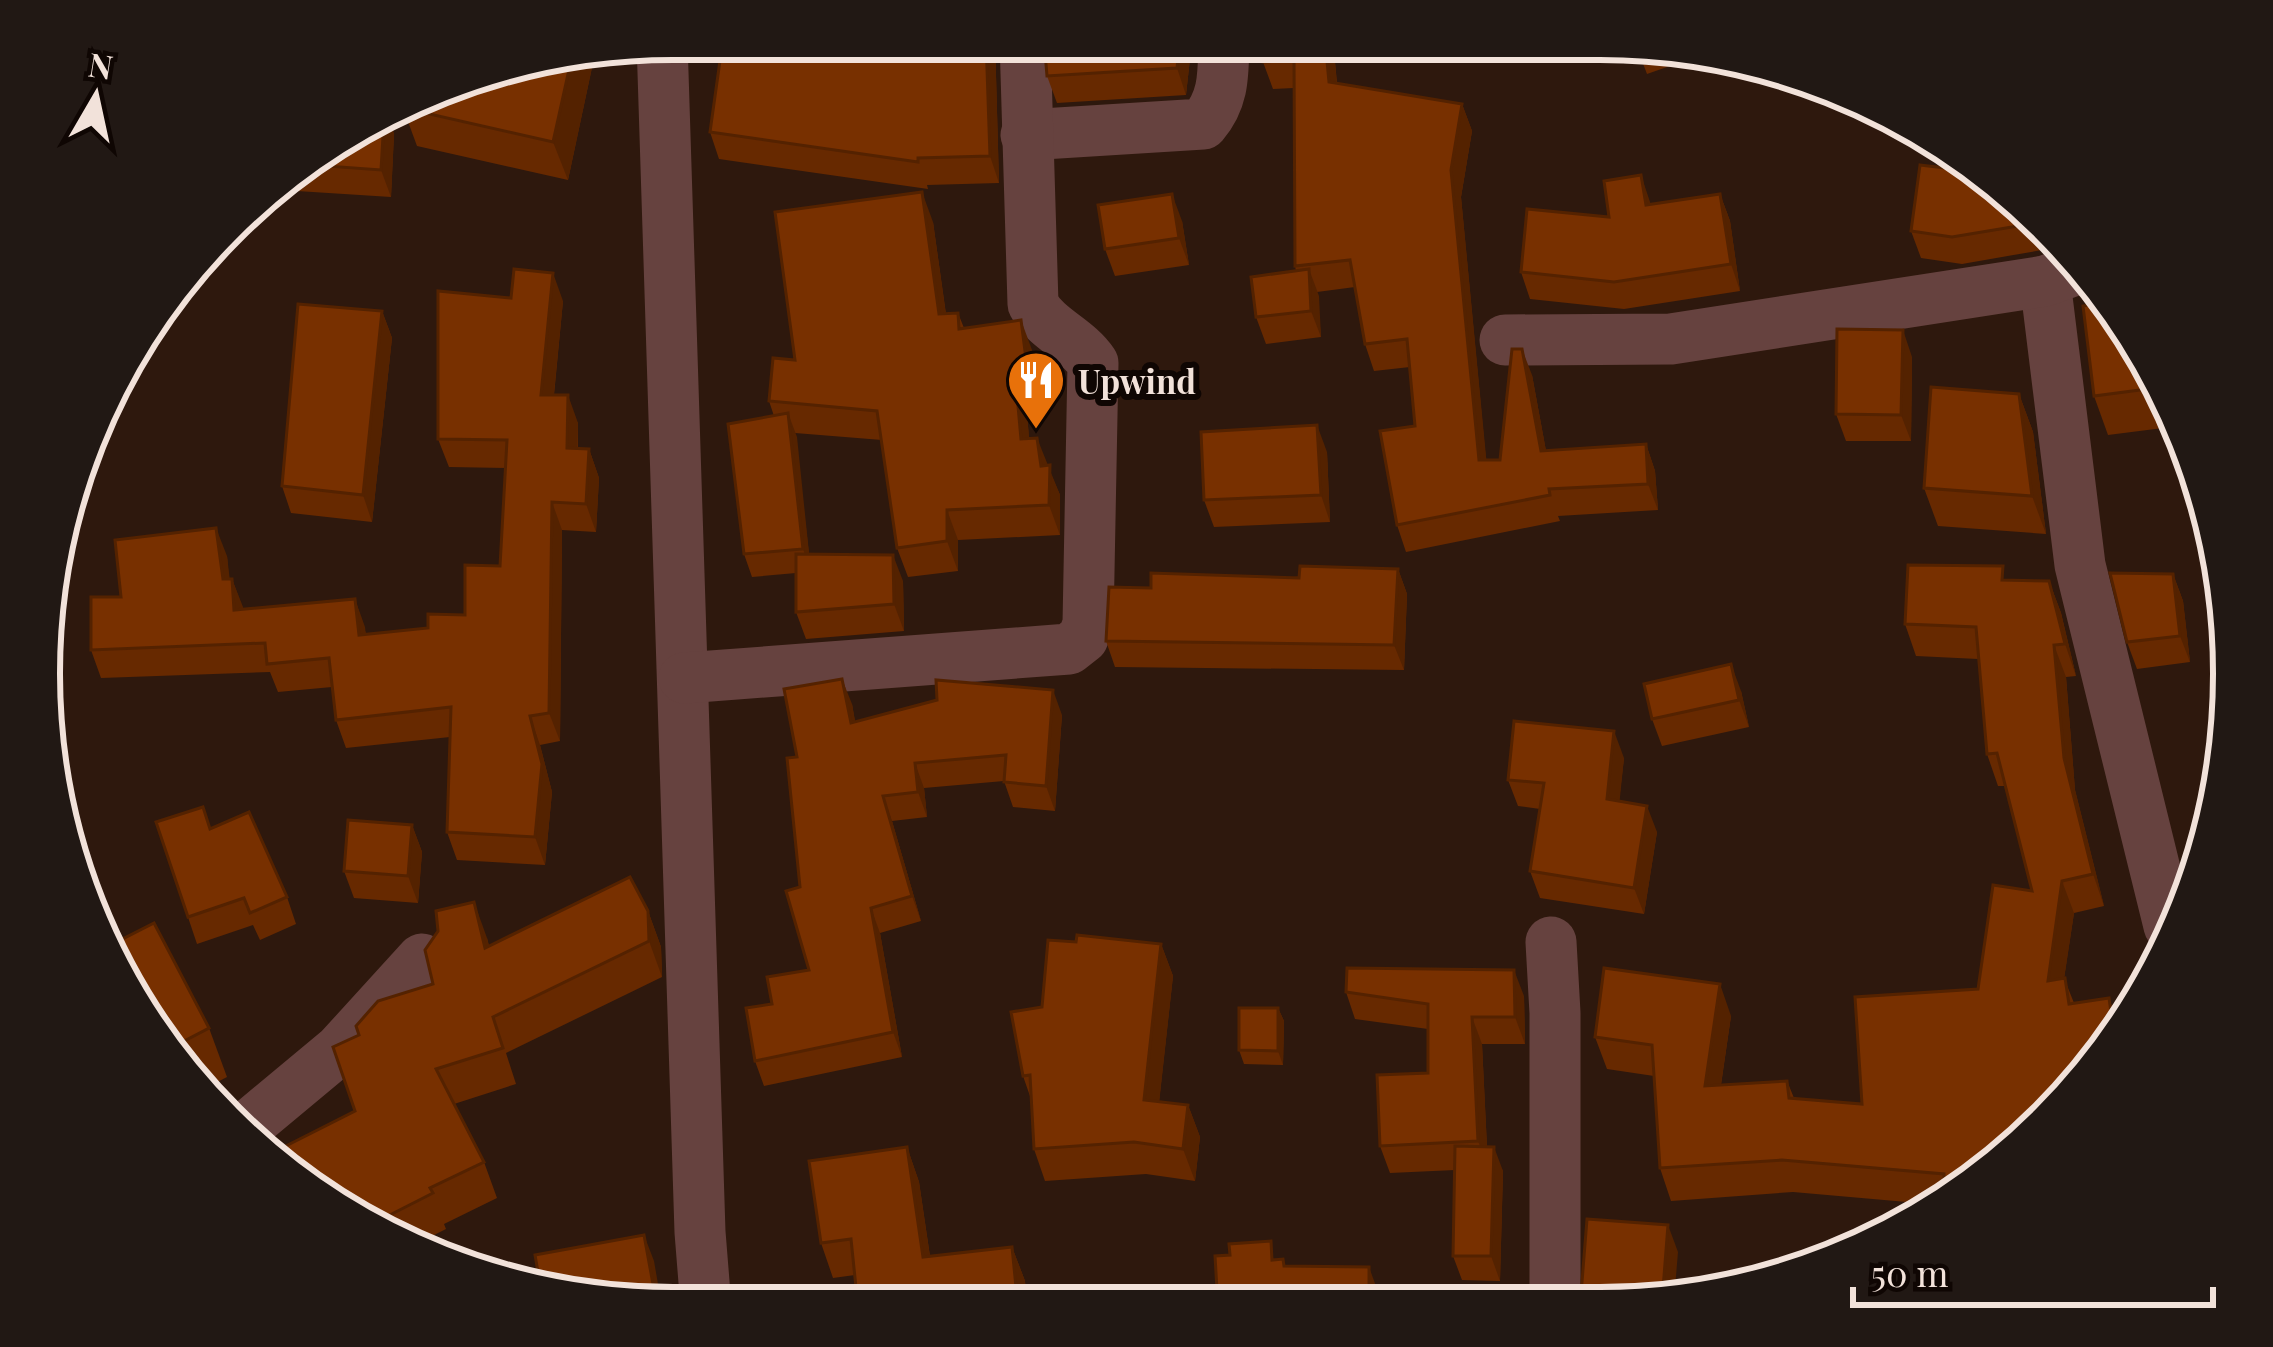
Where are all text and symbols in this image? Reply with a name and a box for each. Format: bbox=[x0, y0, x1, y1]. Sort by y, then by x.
north arrow bbox=[36, 36, 156, 156]
text: N bbox=[86, 41, 116, 88]
restaurant icon: Upwind bbox=[1005, 349, 1067, 431]
place label: Upwind bbox=[1078, 358, 1196, 402]
scale bar bbox=[1853, 1233, 2213, 1307]
text: 50 m bbox=[1871, 1248, 1949, 1296]

